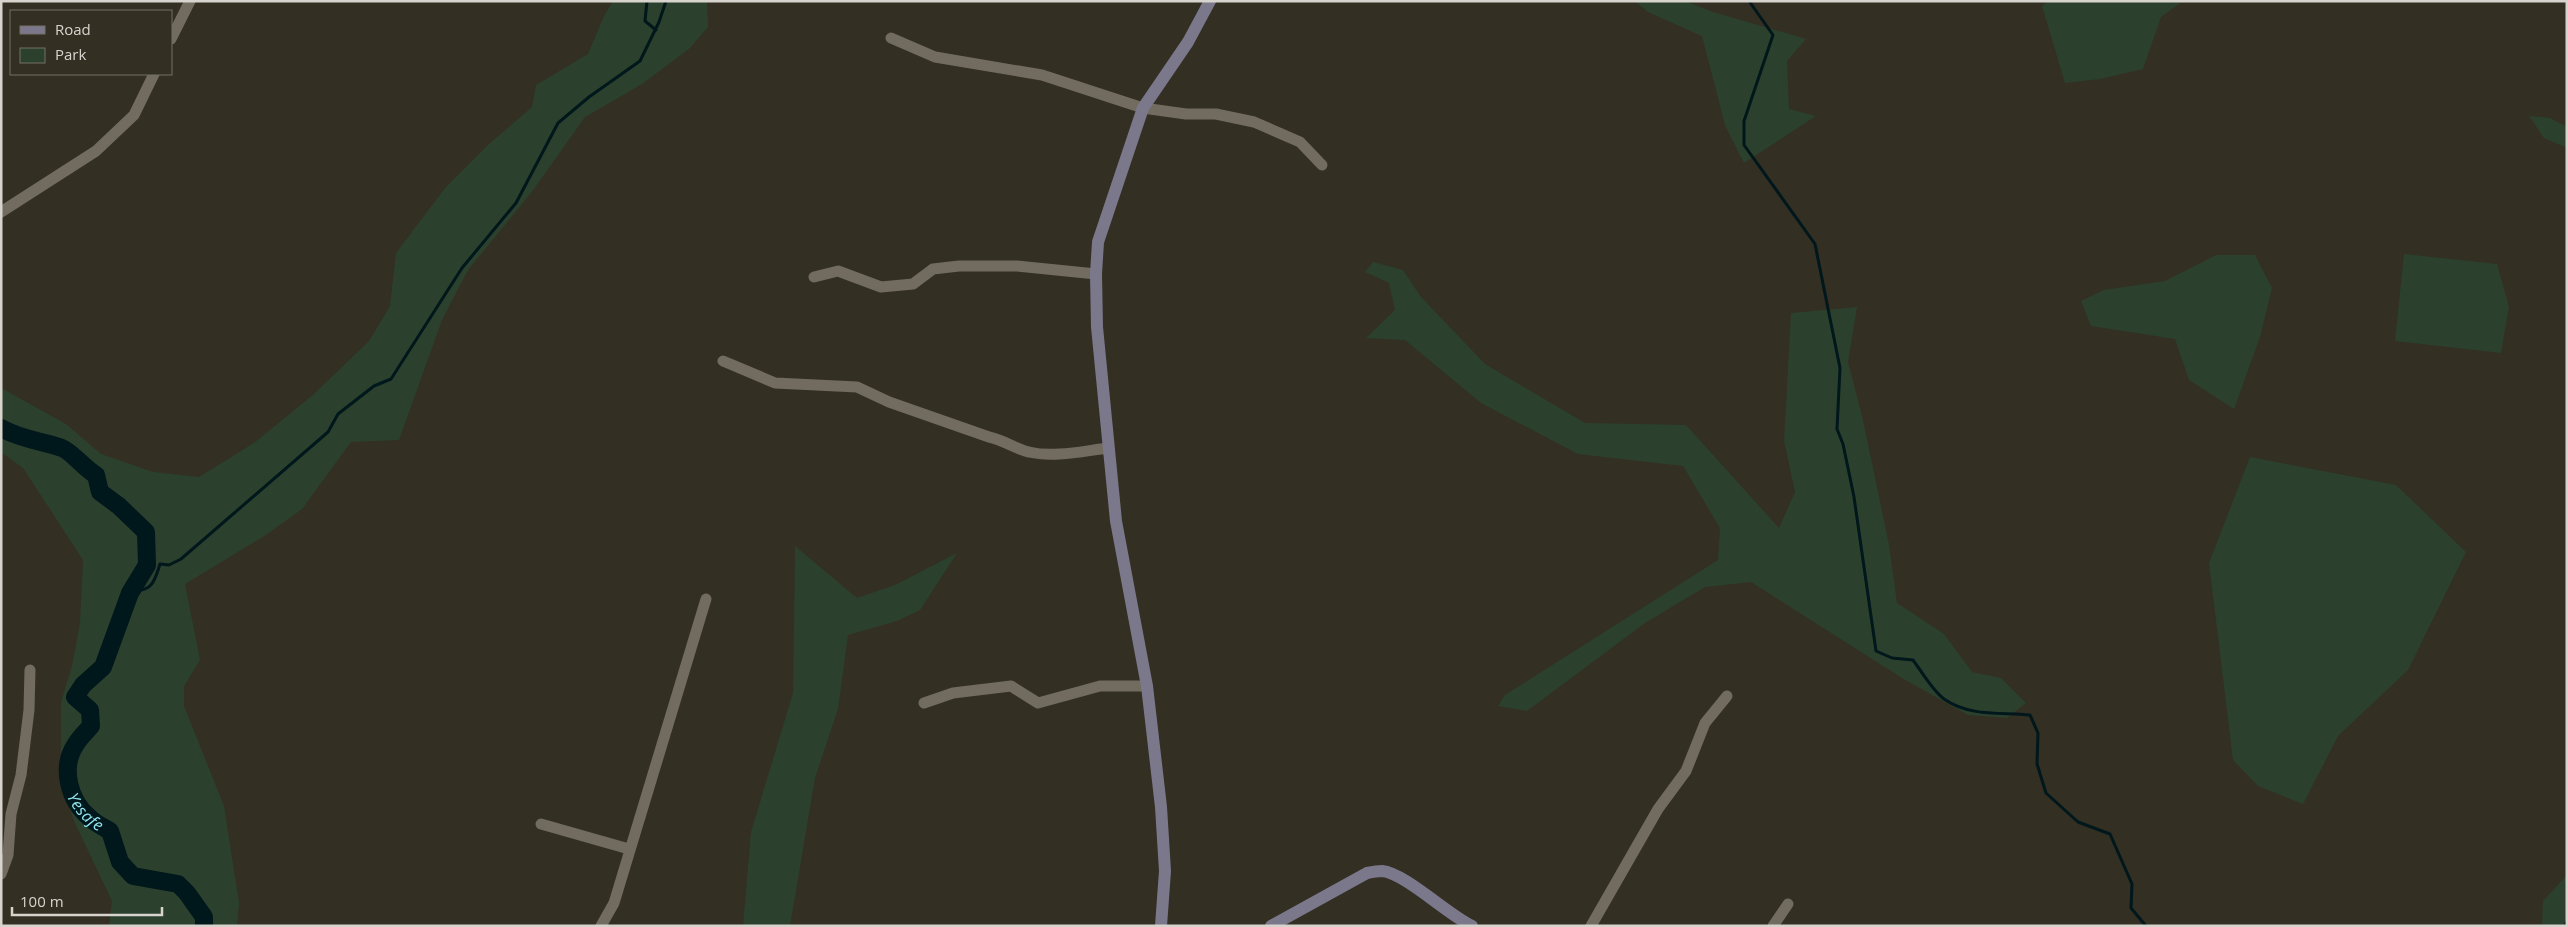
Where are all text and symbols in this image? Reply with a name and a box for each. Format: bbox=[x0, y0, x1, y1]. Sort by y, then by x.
legend bbox=[10, 10, 172, 75]
text: Road bbox=[55, 19, 91, 39]
text: Park bbox=[55, 44, 86, 64]
water label: Yesafe bbox=[62, 789, 108, 836]
scale bar bbox=[12, 884, 162, 916]
text: 100 m bbox=[20, 891, 64, 911]

